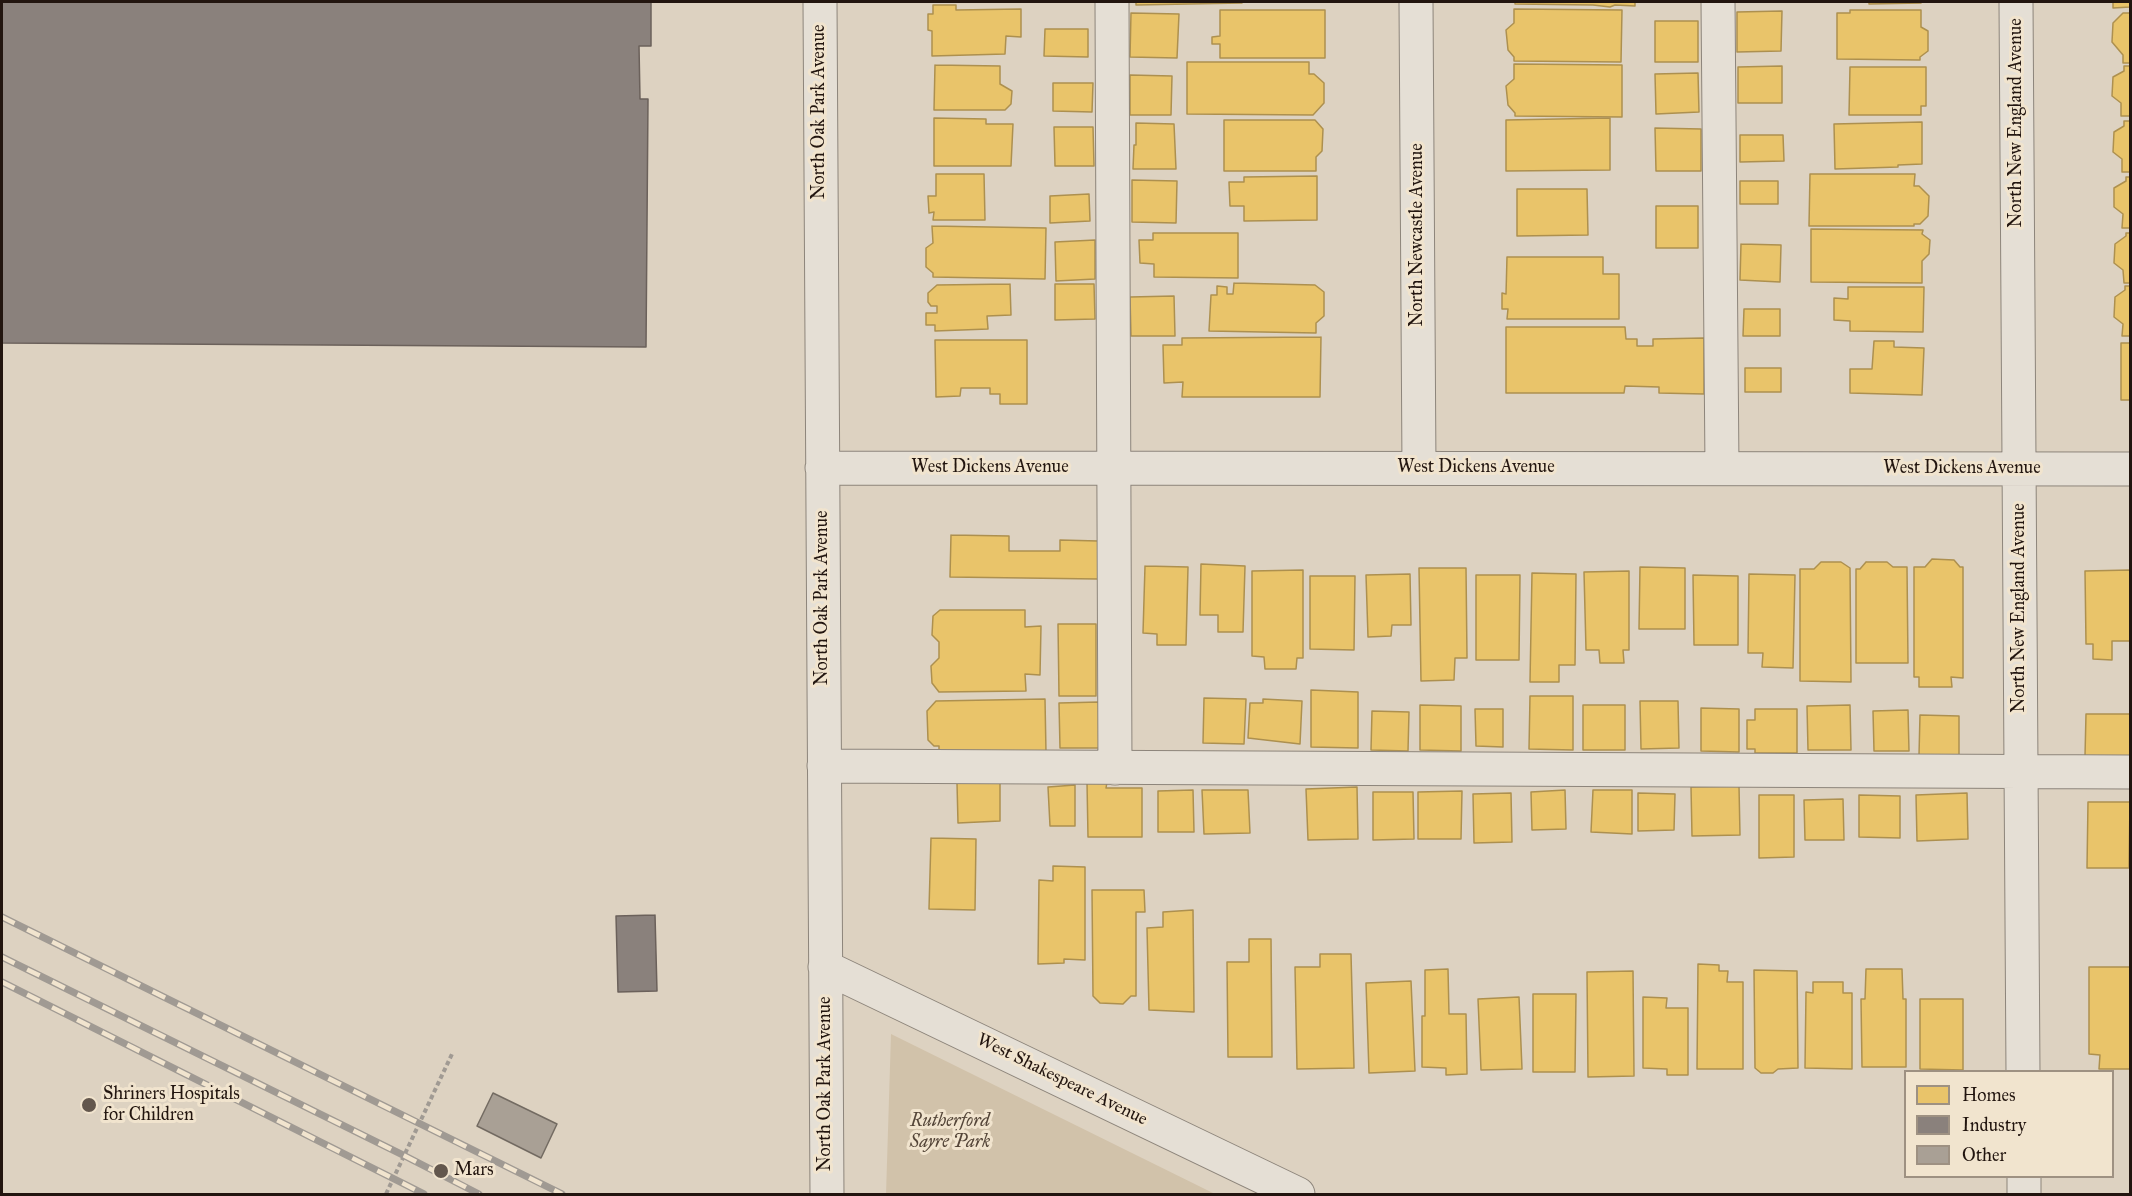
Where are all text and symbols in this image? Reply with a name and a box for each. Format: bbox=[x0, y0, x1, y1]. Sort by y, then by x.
street label: North New England Avenue bbox=[2006, 18, 2028, 228]
street label: North Oak Park Avenue bbox=[809, 24, 831, 200]
street label: North Newcastle Avenue bbox=[1407, 143, 1429, 327]
street label: West Dickens Avenue bbox=[911, 457, 1069, 479]
street label: West Dickens Avenue bbox=[1397, 457, 1555, 479]
street label: West Dickens Avenue bbox=[1883, 458, 2041, 480]
street label: North New England Avenue bbox=[2009, 503, 2031, 713]
street label: North Oak Park Avenue bbox=[812, 510, 834, 686]
street label: North Oak Park Avenue bbox=[815, 996, 837, 1172]
street label: West Shakespeare Avenue bbox=[973, 1029, 1151, 1131]
legend bbox=[1904, 1070, 2114, 1178]
place label: Shriners Hospitals for Children bbox=[103, 1084, 240, 1126]
text: Homes bbox=[1962, 1084, 2016, 1106]
marker: Shriners Hospitals for Children bbox=[80, 1096, 98, 1114]
park label: Rutherford Sayre Park bbox=[910, 1111, 990, 1154]
text: Industry bbox=[1962, 1114, 2026, 1136]
text: Other bbox=[1962, 1144, 2006, 1166]
place label: Mars bbox=[454, 1160, 493, 1182]
marker: Mars bbox=[432, 1162, 450, 1180]

